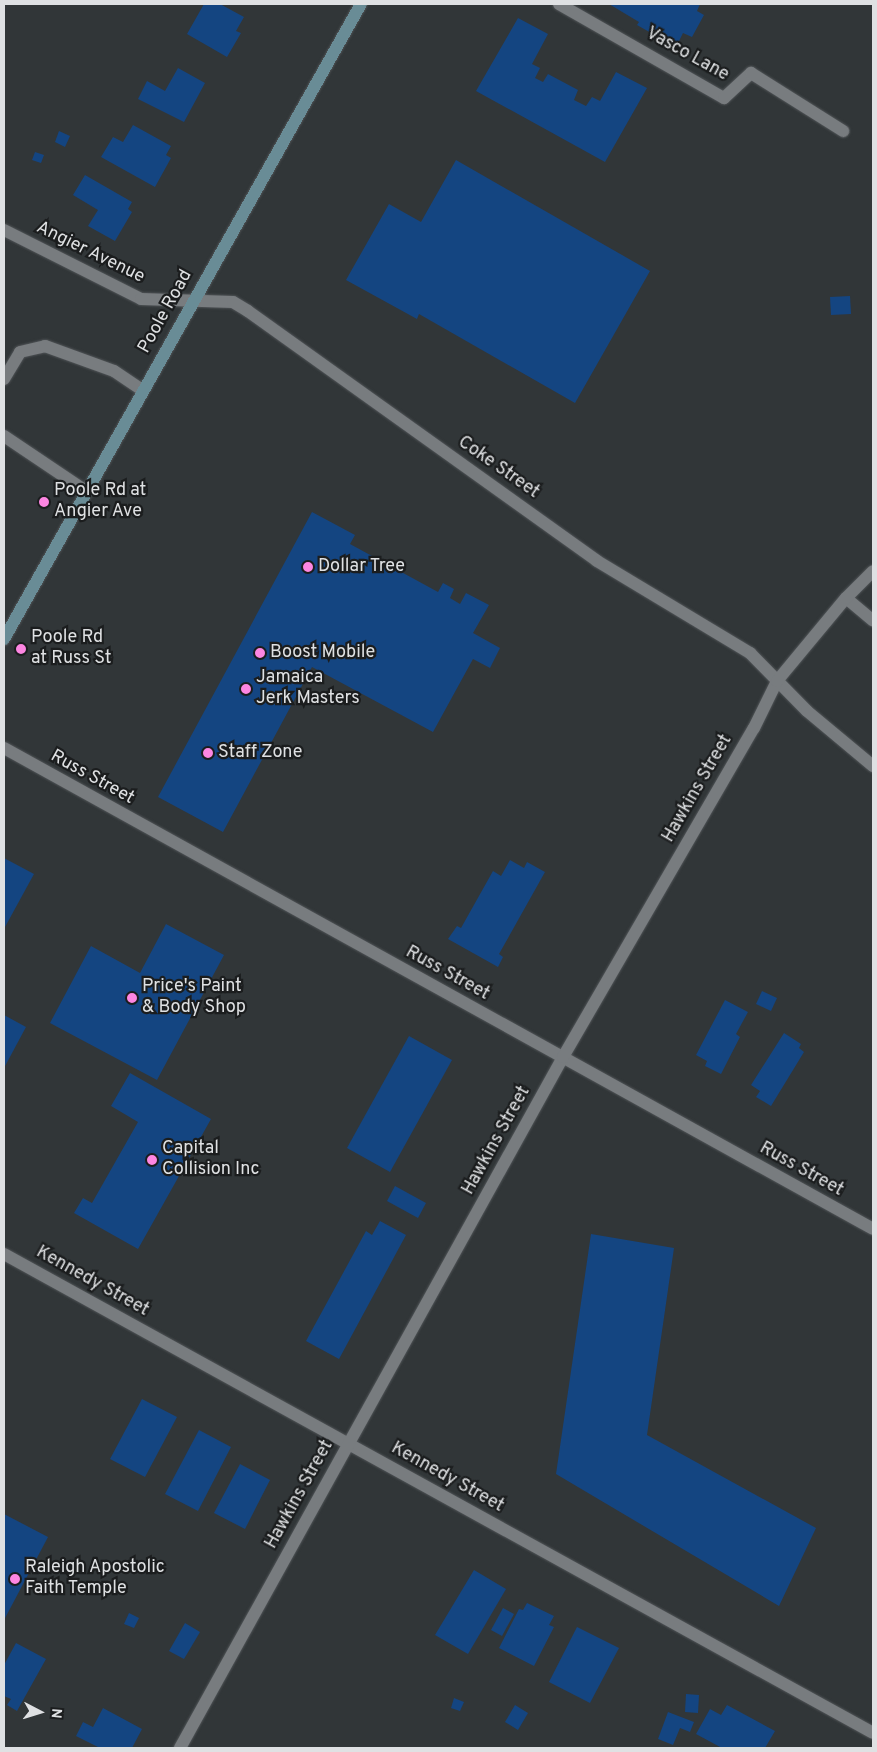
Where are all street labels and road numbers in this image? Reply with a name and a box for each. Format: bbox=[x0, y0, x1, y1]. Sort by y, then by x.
street label: Vasco Lane bbox=[642, 23, 732, 87]
street label: Angier Avenue bbox=[32, 217, 148, 289]
street label: Poole Road bbox=[134, 267, 198, 357]
street label: Coke Street bbox=[453, 432, 543, 504]
street label: Hawkins Street bbox=[658, 731, 738, 847]
street label: Russ Street bbox=[46, 746, 138, 810]
street label: Russ Street bbox=[401, 942, 493, 1006]
street label: Hawkins Street bbox=[458, 1083, 536, 1199]
street label: Russ Street bbox=[755, 1138, 847, 1202]
street label: Kennedy Street bbox=[32, 1242, 152, 1322]
street label: Hawkins Street bbox=[261, 1437, 339, 1553]
street label: Kennedy Street bbox=[387, 1438, 507, 1518]

